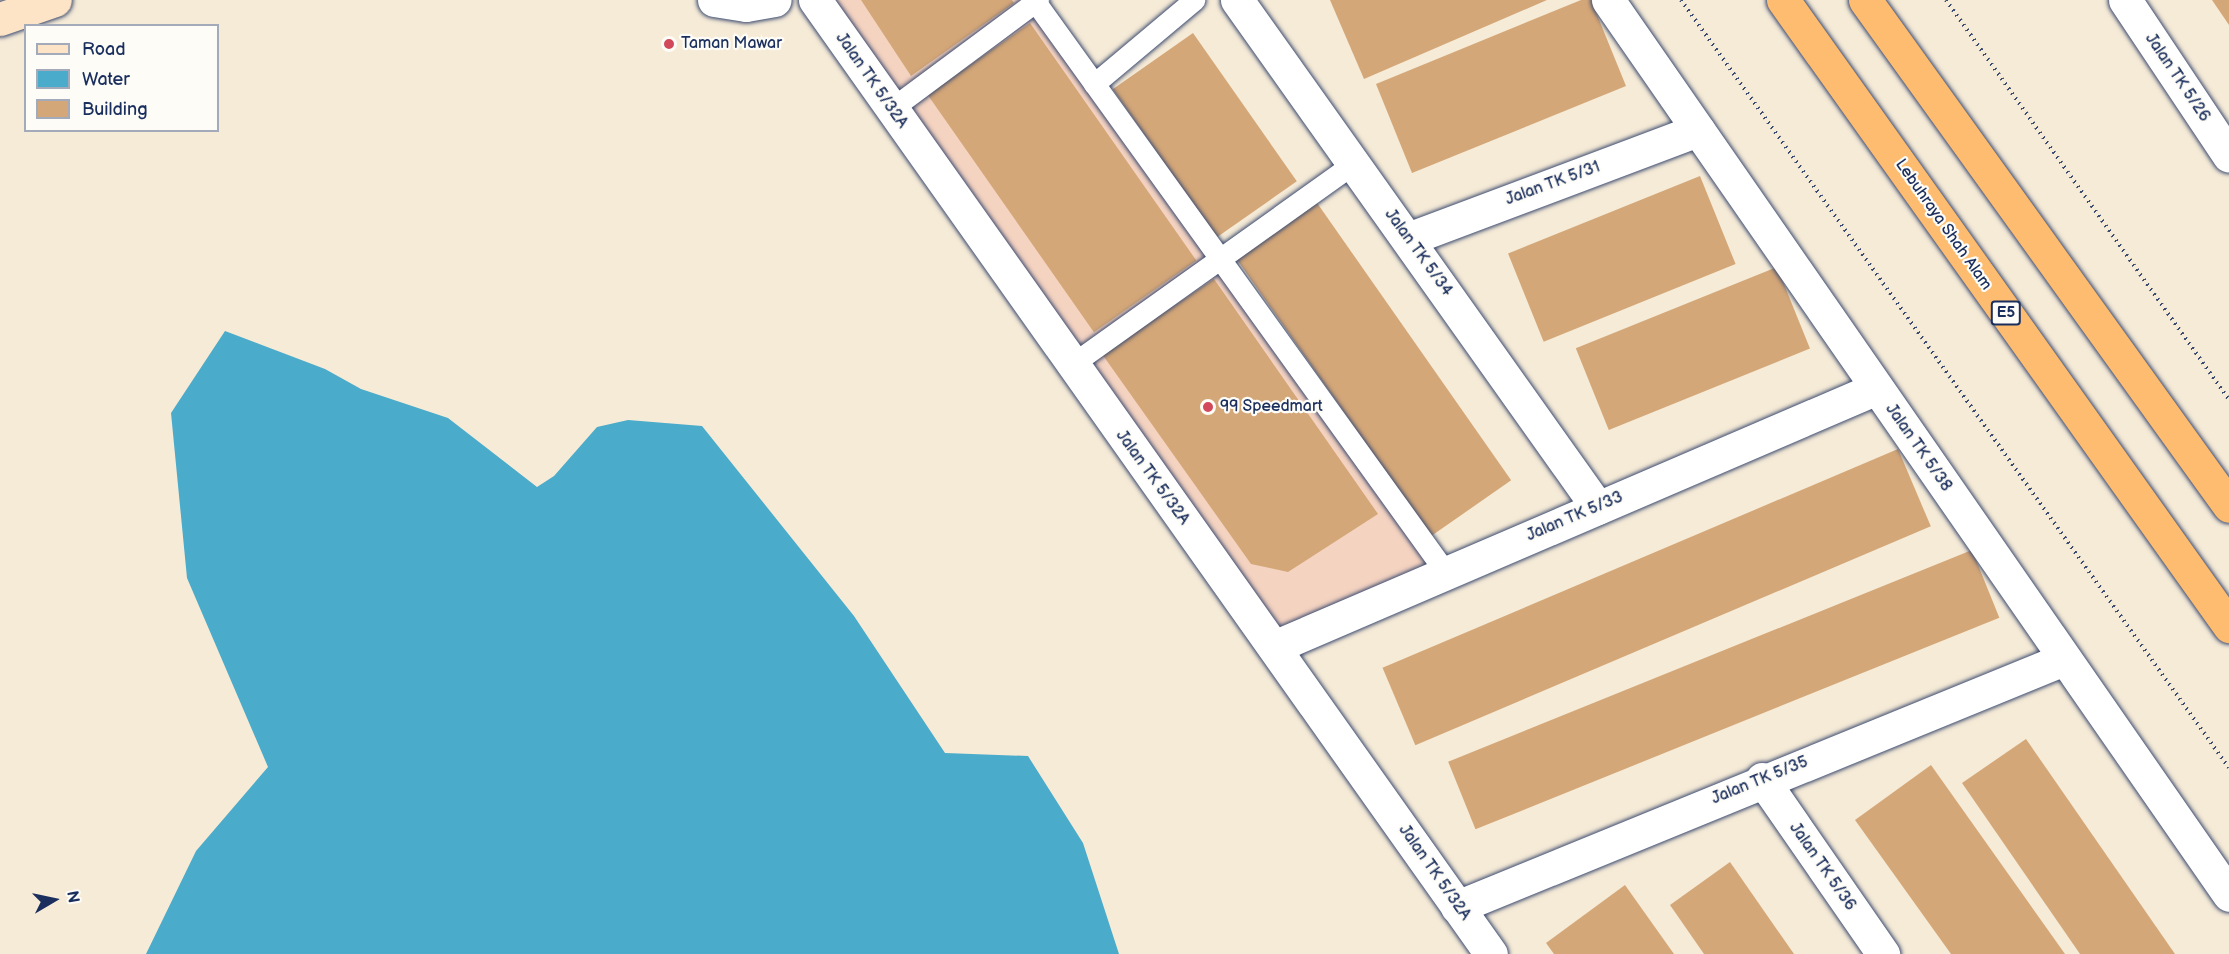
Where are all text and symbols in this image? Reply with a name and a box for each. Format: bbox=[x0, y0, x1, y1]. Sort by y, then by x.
legend bbox=[24, 24, 219, 132]
street label: Jalan TK 5/32A bbox=[831, 29, 911, 133]
street label: Jalan TK 5/26 bbox=[2140, 30, 2214, 126]
place label: Taman Mawar bbox=[681, 34, 782, 54]
marker: Taman Mawar bbox=[662, 37, 676, 51]
text: Road bbox=[82, 39, 126, 60]
text: Water bbox=[82, 69, 130, 90]
text: Building bbox=[82, 99, 148, 120]
street label: Lebuhraya Shah Alam bbox=[1890, 156, 1996, 294]
street label: Jalan TK 5/31 bbox=[1503, 158, 1603, 210]
street label: Jalan TK 5/34 bbox=[1380, 206, 1456, 300]
road number: E5 bbox=[1990, 301, 2022, 325]
place label: 99 Speedmart bbox=[1220, 397, 1323, 417]
marker: 99 Speedmart bbox=[1201, 400, 1215, 414]
street label: Jalan TK 5/38 bbox=[1881, 400, 1955, 496]
street label: Jalan TK 5/32A bbox=[1111, 427, 1193, 529]
street label: Jalan TK 5/33 bbox=[1524, 488, 1626, 546]
street label: Jalan TK 5/35 bbox=[1709, 753, 1811, 809]
street label: Jalan TK 5/36 bbox=[1785, 819, 1859, 915]
street label: Jalan TK 5/32A bbox=[1394, 821, 1474, 925]
north arrow bbox=[24, 870, 84, 930]
text: N bbox=[62, 890, 83, 905]

